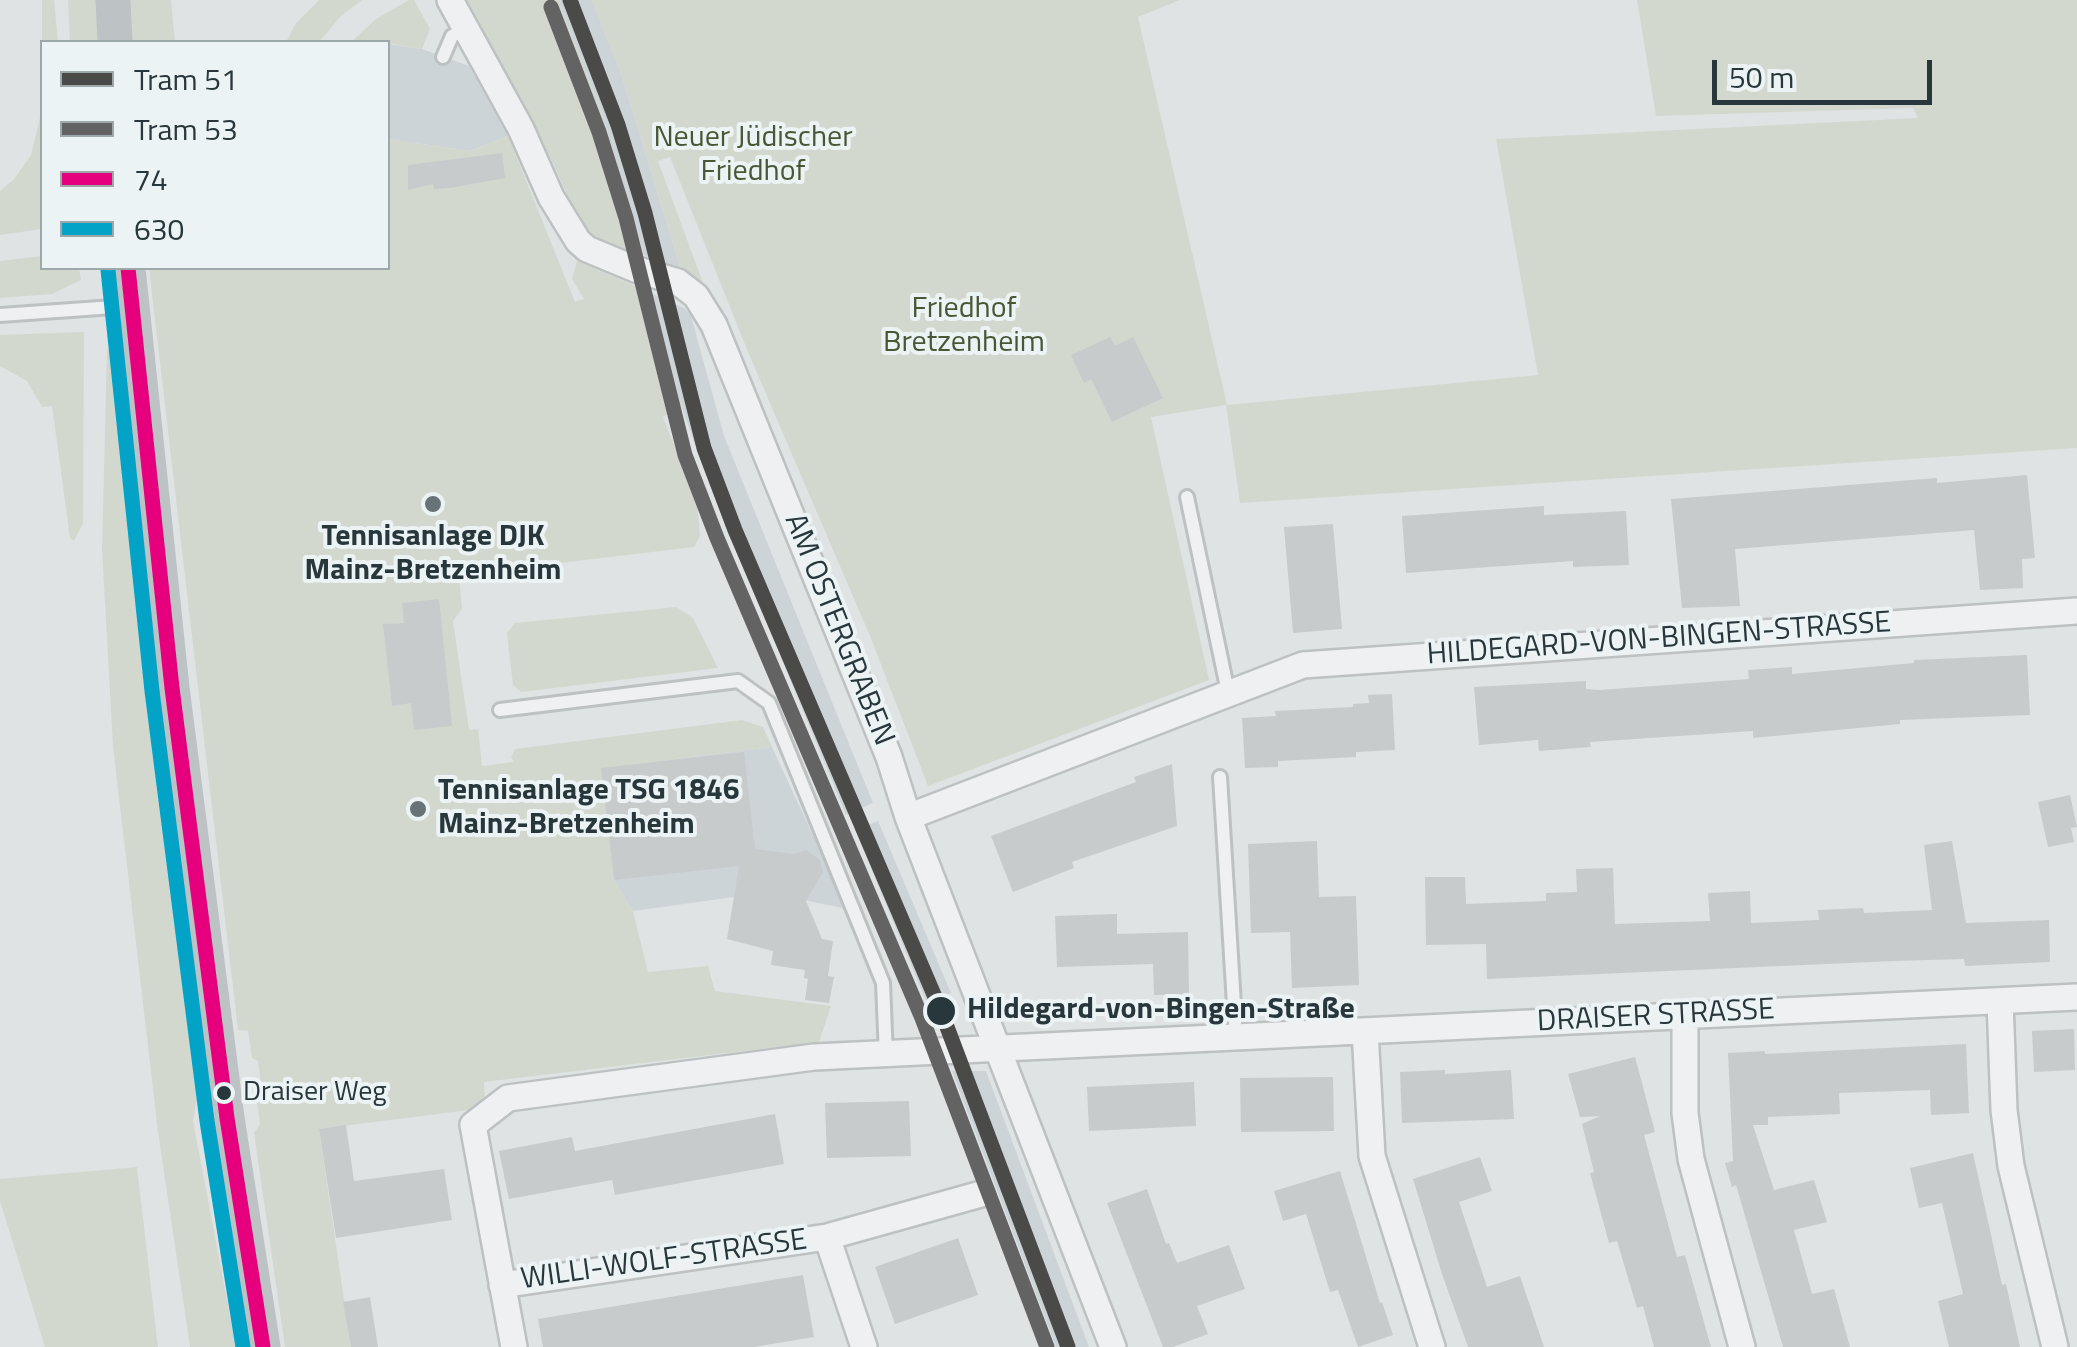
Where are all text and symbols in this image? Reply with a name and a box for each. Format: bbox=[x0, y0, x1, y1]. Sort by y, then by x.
legend bbox=[40, 40, 390, 270]
scale bar bbox=[1717, 40, 1937, 102]
text: 50 m bbox=[1729, 54, 1794, 100]
text: Tram 51 bbox=[134, 56, 238, 102]
text: Tram 53 bbox=[134, 106, 238, 152]
park label: Neuer Jüdischer Friedhof bbox=[653, 121, 853, 192]
text: 74 bbox=[134, 156, 168, 202]
text: 630 bbox=[134, 206, 184, 252]
park label: Friedhof Bretzenheim bbox=[883, 292, 1045, 362]
marker: Tennisanlage DJK Mainz-Bretzenheim bbox=[422, 493, 444, 515]
street label: AM OSTERGRABEN bbox=[775, 509, 901, 751]
place label: Tennisanlage DJK Mainz-Bretzenheim bbox=[305, 520, 561, 590]
street label: HILDEGARD-VON-BINGEN-STRASSE bbox=[1426, 606, 1892, 674]
place label: Tennisanlage TSG 1846 Mainz-Bretzenheim bbox=[438, 774, 740, 844]
marker: Tennisanlage TSG 1846 Mainz-Bretzenheim bbox=[407, 798, 429, 820]
place label: Hildegard-von-Bingen-Straße bbox=[967, 993, 1355, 1029]
street label: DRAISER STRASSE bbox=[1536, 993, 1776, 1041]
marker: Hildegard-von-Bingen-Straße bbox=[924, 994, 958, 1028]
place label: Draiser Weg bbox=[243, 1076, 387, 1110]
marker: Draiser Weg bbox=[214, 1083, 234, 1103]
street label: WILLI-WOLF-STRASSE bbox=[519, 1223, 809, 1299]

